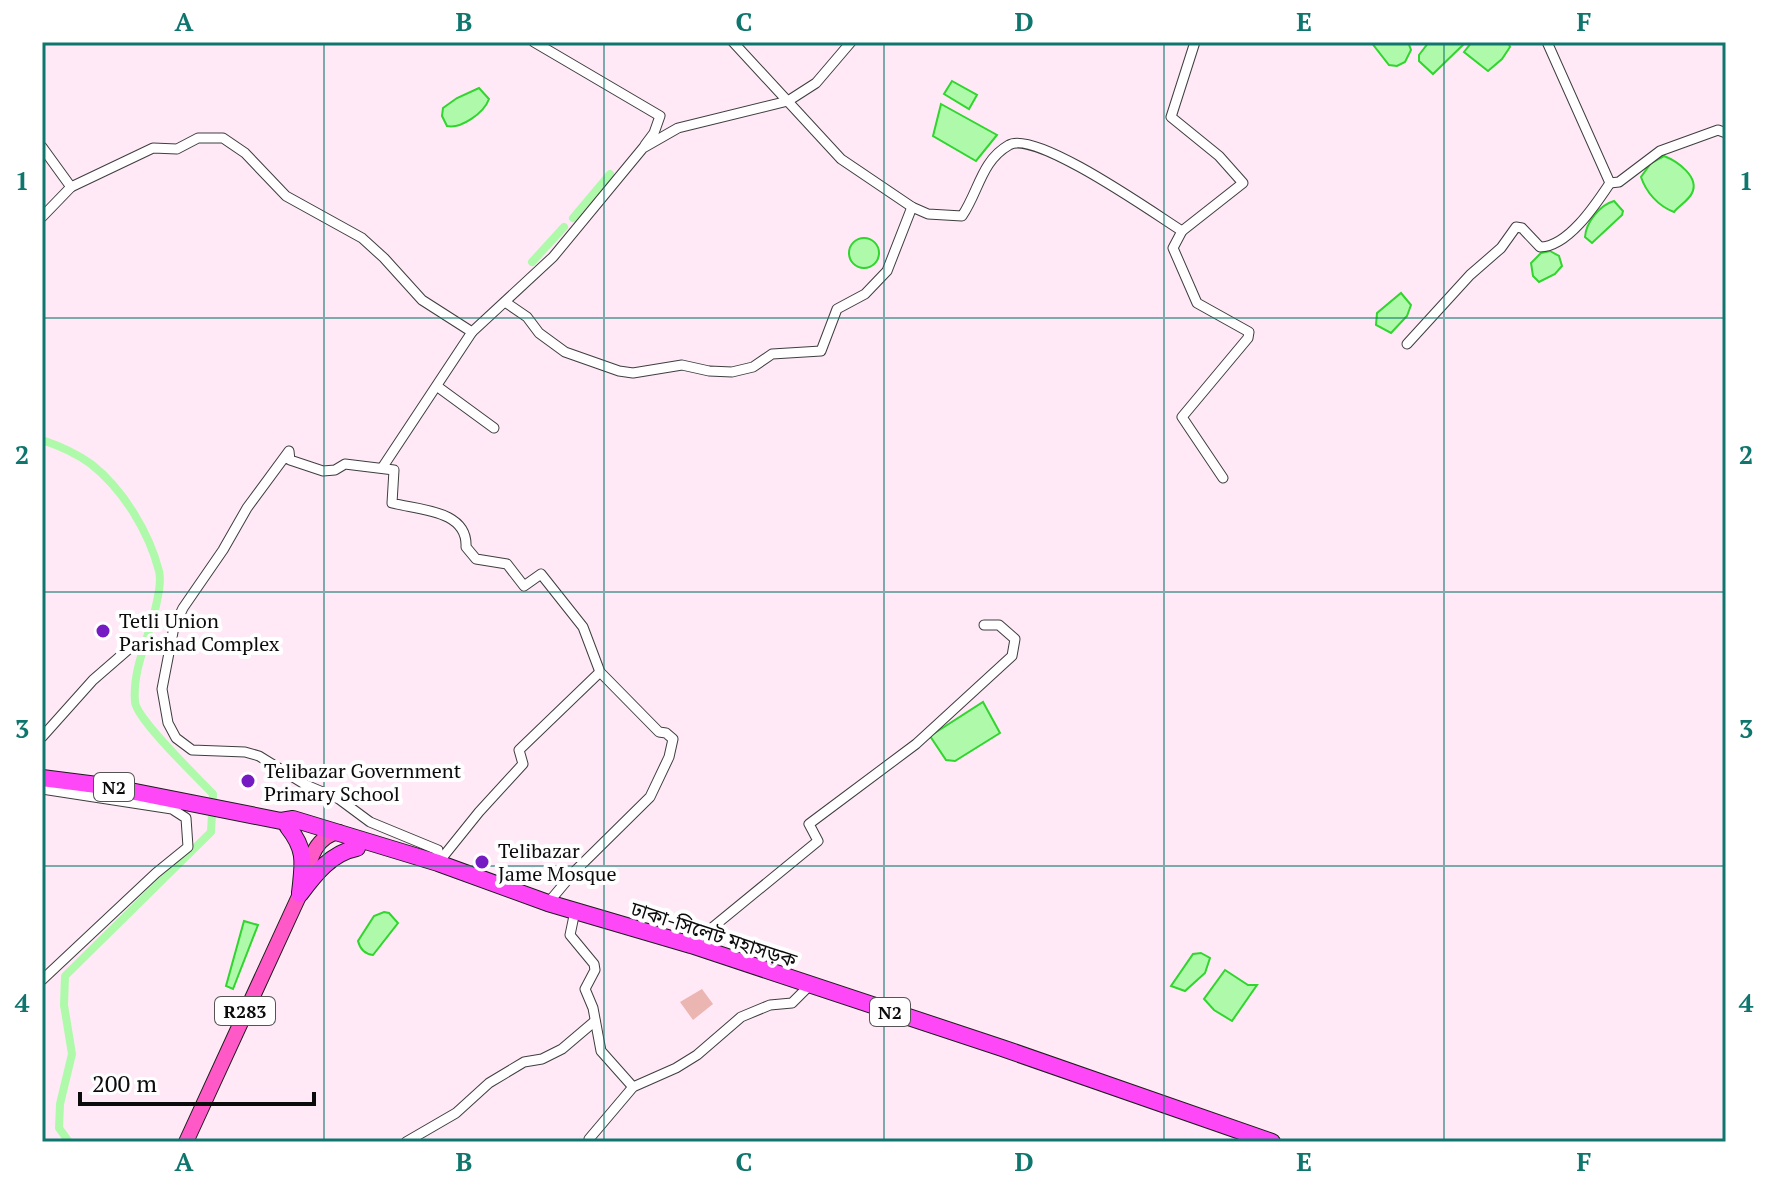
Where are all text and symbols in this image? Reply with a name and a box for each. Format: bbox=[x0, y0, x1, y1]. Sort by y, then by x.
text: A bbox=[175, 4, 194, 38]
text: B bbox=[456, 4, 472, 38]
text: C bbox=[736, 4, 752, 38]
text: D bbox=[1014, 4, 1034, 38]
text: E bbox=[1296, 4, 1312, 38]
text: F bbox=[1577, 4, 1592, 38]
text: 1 bbox=[15, 163, 29, 197]
text: 1 bbox=[1739, 163, 1753, 197]
text: 2 bbox=[15, 437, 29, 471]
text: 2 bbox=[1739, 437, 1753, 471]
place label: Tetli Union Parishad Complex bbox=[119, 607, 280, 657]
marker: Tetli Union Parishad Complex bbox=[94, 622, 112, 640]
text: 3 bbox=[15, 711, 29, 745]
text: 3 bbox=[1739, 711, 1753, 745]
place label: Telibazar Government Primary School bbox=[264, 757, 462, 807]
marker: Telibazar Government Primary School bbox=[239, 772, 257, 790]
road number: N2 bbox=[94, 773, 134, 801]
place label: Telibazar Jame Mosque bbox=[498, 837, 617, 887]
marker: Telibazar Jame Mosque bbox=[473, 853, 491, 871]
street label: ঢাকা-সিলেট মহাসড়ক bbox=[627, 894, 801, 974]
text: 4 bbox=[15, 985, 30, 1019]
text: 4 bbox=[1739, 985, 1754, 1019]
road number: R283 bbox=[215, 997, 275, 1025]
road number: N2 bbox=[870, 998, 910, 1026]
scale bar bbox=[80, 1056, 314, 1106]
text: 200 m bbox=[92, 1067, 157, 1099]
text: A bbox=[175, 1144, 194, 1178]
text: B bbox=[456, 1144, 472, 1178]
text: C bbox=[736, 1144, 752, 1178]
text: D bbox=[1014, 1144, 1034, 1178]
text: E bbox=[1296, 1144, 1312, 1178]
text: F bbox=[1577, 1144, 1592, 1178]

